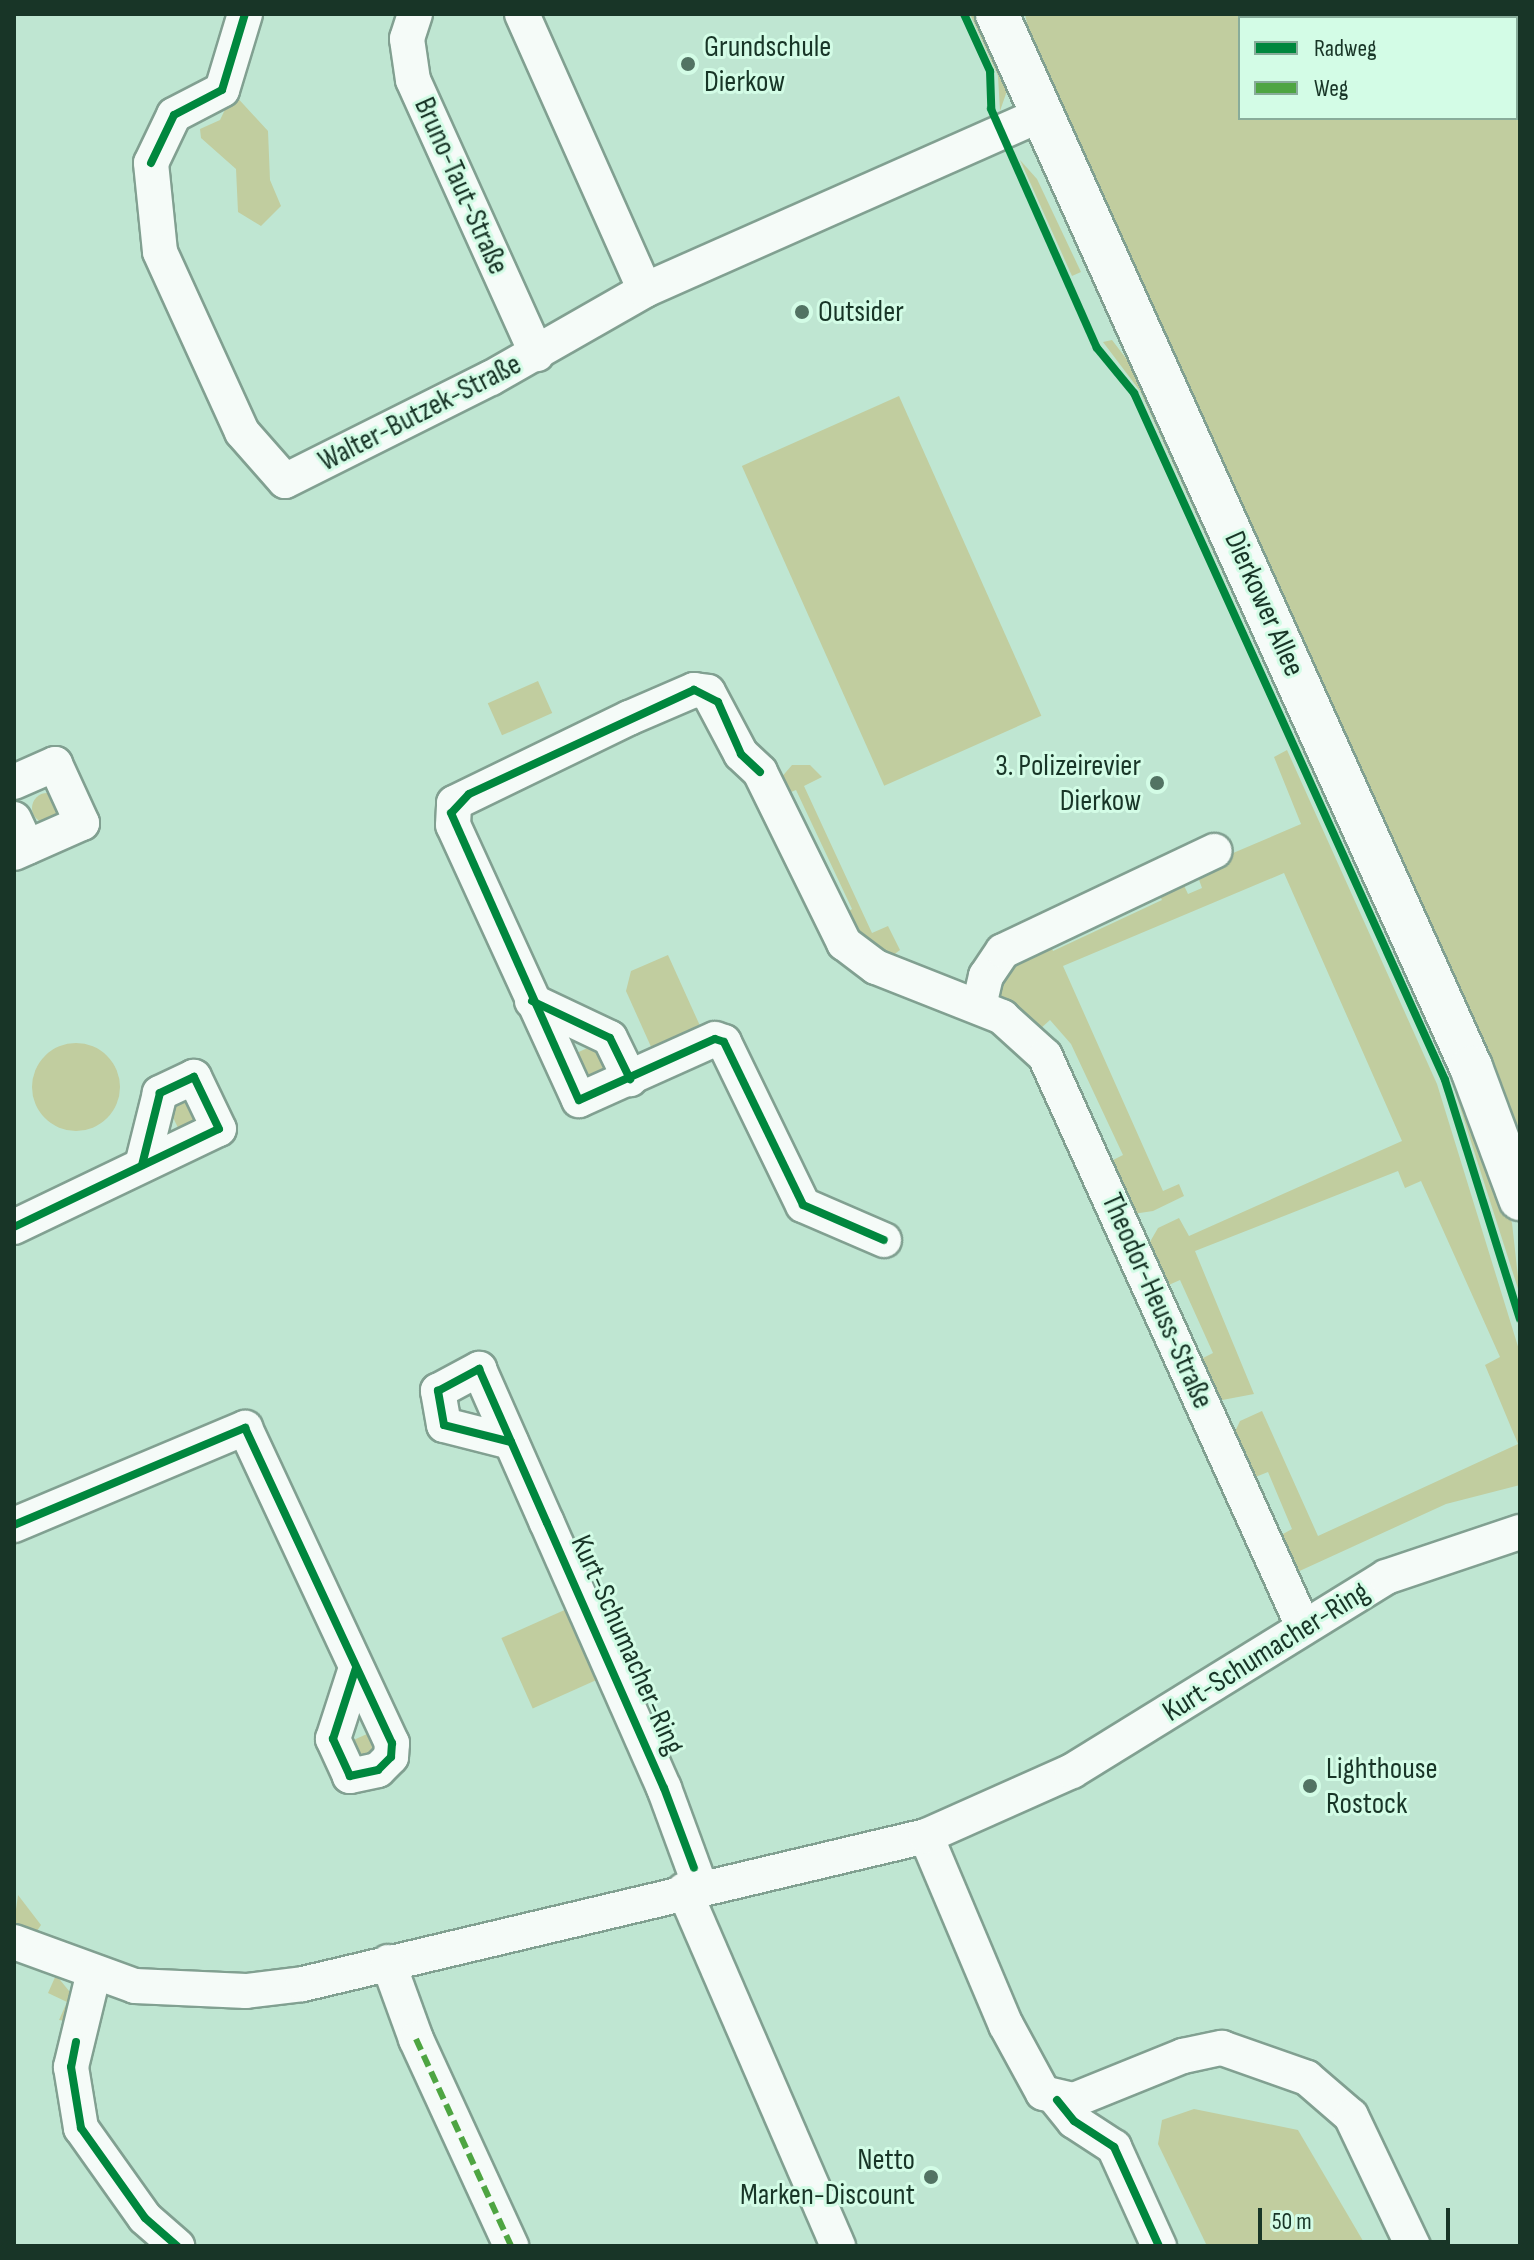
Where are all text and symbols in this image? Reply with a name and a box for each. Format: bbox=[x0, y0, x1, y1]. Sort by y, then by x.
legend bbox=[1238, 16, 1518, 120]
place label: Grundschule Dierkow bbox=[704, 29, 831, 100]
text: Radweg bbox=[1314, 34, 1377, 63]
marker: Grundschule Dierkow bbox=[679, 55, 697, 73]
text: Weg bbox=[1314, 74, 1348, 103]
street label: Bruno-Taut-Straße bbox=[406, 92, 516, 280]
place label: Outsider bbox=[818, 294, 904, 330]
marker: Outsider bbox=[793, 303, 811, 321]
street label: Walter-Butzek-Straße bbox=[313, 346, 527, 480]
street label: Dierkower Allee bbox=[1216, 526, 1312, 682]
place label: 3. Polizeirevier Dierkow bbox=[995, 748, 1141, 818]
marker: 3. Polizeirevier Dierkow bbox=[1148, 774, 1166, 792]
street label: Theodor-Heuss-Straße bbox=[1093, 1188, 1221, 1414]
street label: Kurt-Schumacher-Ring bbox=[562, 1530, 692, 1760]
street label: Kurt-Schumacher-Ring bbox=[1156, 1574, 1376, 1730]
place label: Lighthouse Rostock bbox=[1326, 1751, 1438, 1822]
marker: Lighthouse Rostock bbox=[1301, 1777, 1319, 1795]
place label: Netto Marken-Discount bbox=[740, 2142, 915, 2212]
marker: Netto Marken-Discount bbox=[922, 2168, 940, 2186]
scale bar bbox=[1262, 2192, 1454, 2242]
text: 50 m bbox=[1272, 2207, 1312, 2236]

